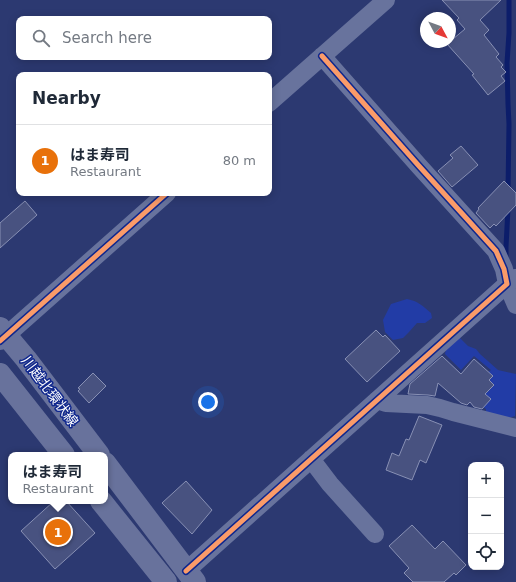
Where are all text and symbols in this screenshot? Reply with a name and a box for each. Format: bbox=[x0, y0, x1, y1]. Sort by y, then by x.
north arrow bbox=[420, 12, 456, 48]
search box bbox=[16, 16, 272, 60]
icon: search bbox=[30, 27, 52, 49]
text: Search here bbox=[62, 29, 152, 47]
text: Nearby bbox=[32, 88, 101, 108]
text: はま寿司 bbox=[70, 146, 130, 164]
text: 1 bbox=[40, 153, 50, 168]
text: 80 m bbox=[223, 153, 256, 168]
text: Restaurant bbox=[70, 164, 141, 179]
street label: 川越北環状線 bbox=[18, 353, 82, 429]
your location bbox=[198, 392, 218, 412]
popup bbox=[8, 452, 108, 504]
map controls bbox=[468, 462, 504, 570]
button: + bbox=[468, 462, 504, 498]
text: はま寿司 bbox=[22, 463, 82, 481]
text: Restaurant bbox=[22, 481, 94, 496]
button: − bbox=[468, 498, 504, 534]
pin: 1 bbox=[45, 517, 71, 547]
button: locate bbox=[468, 534, 504, 570]

